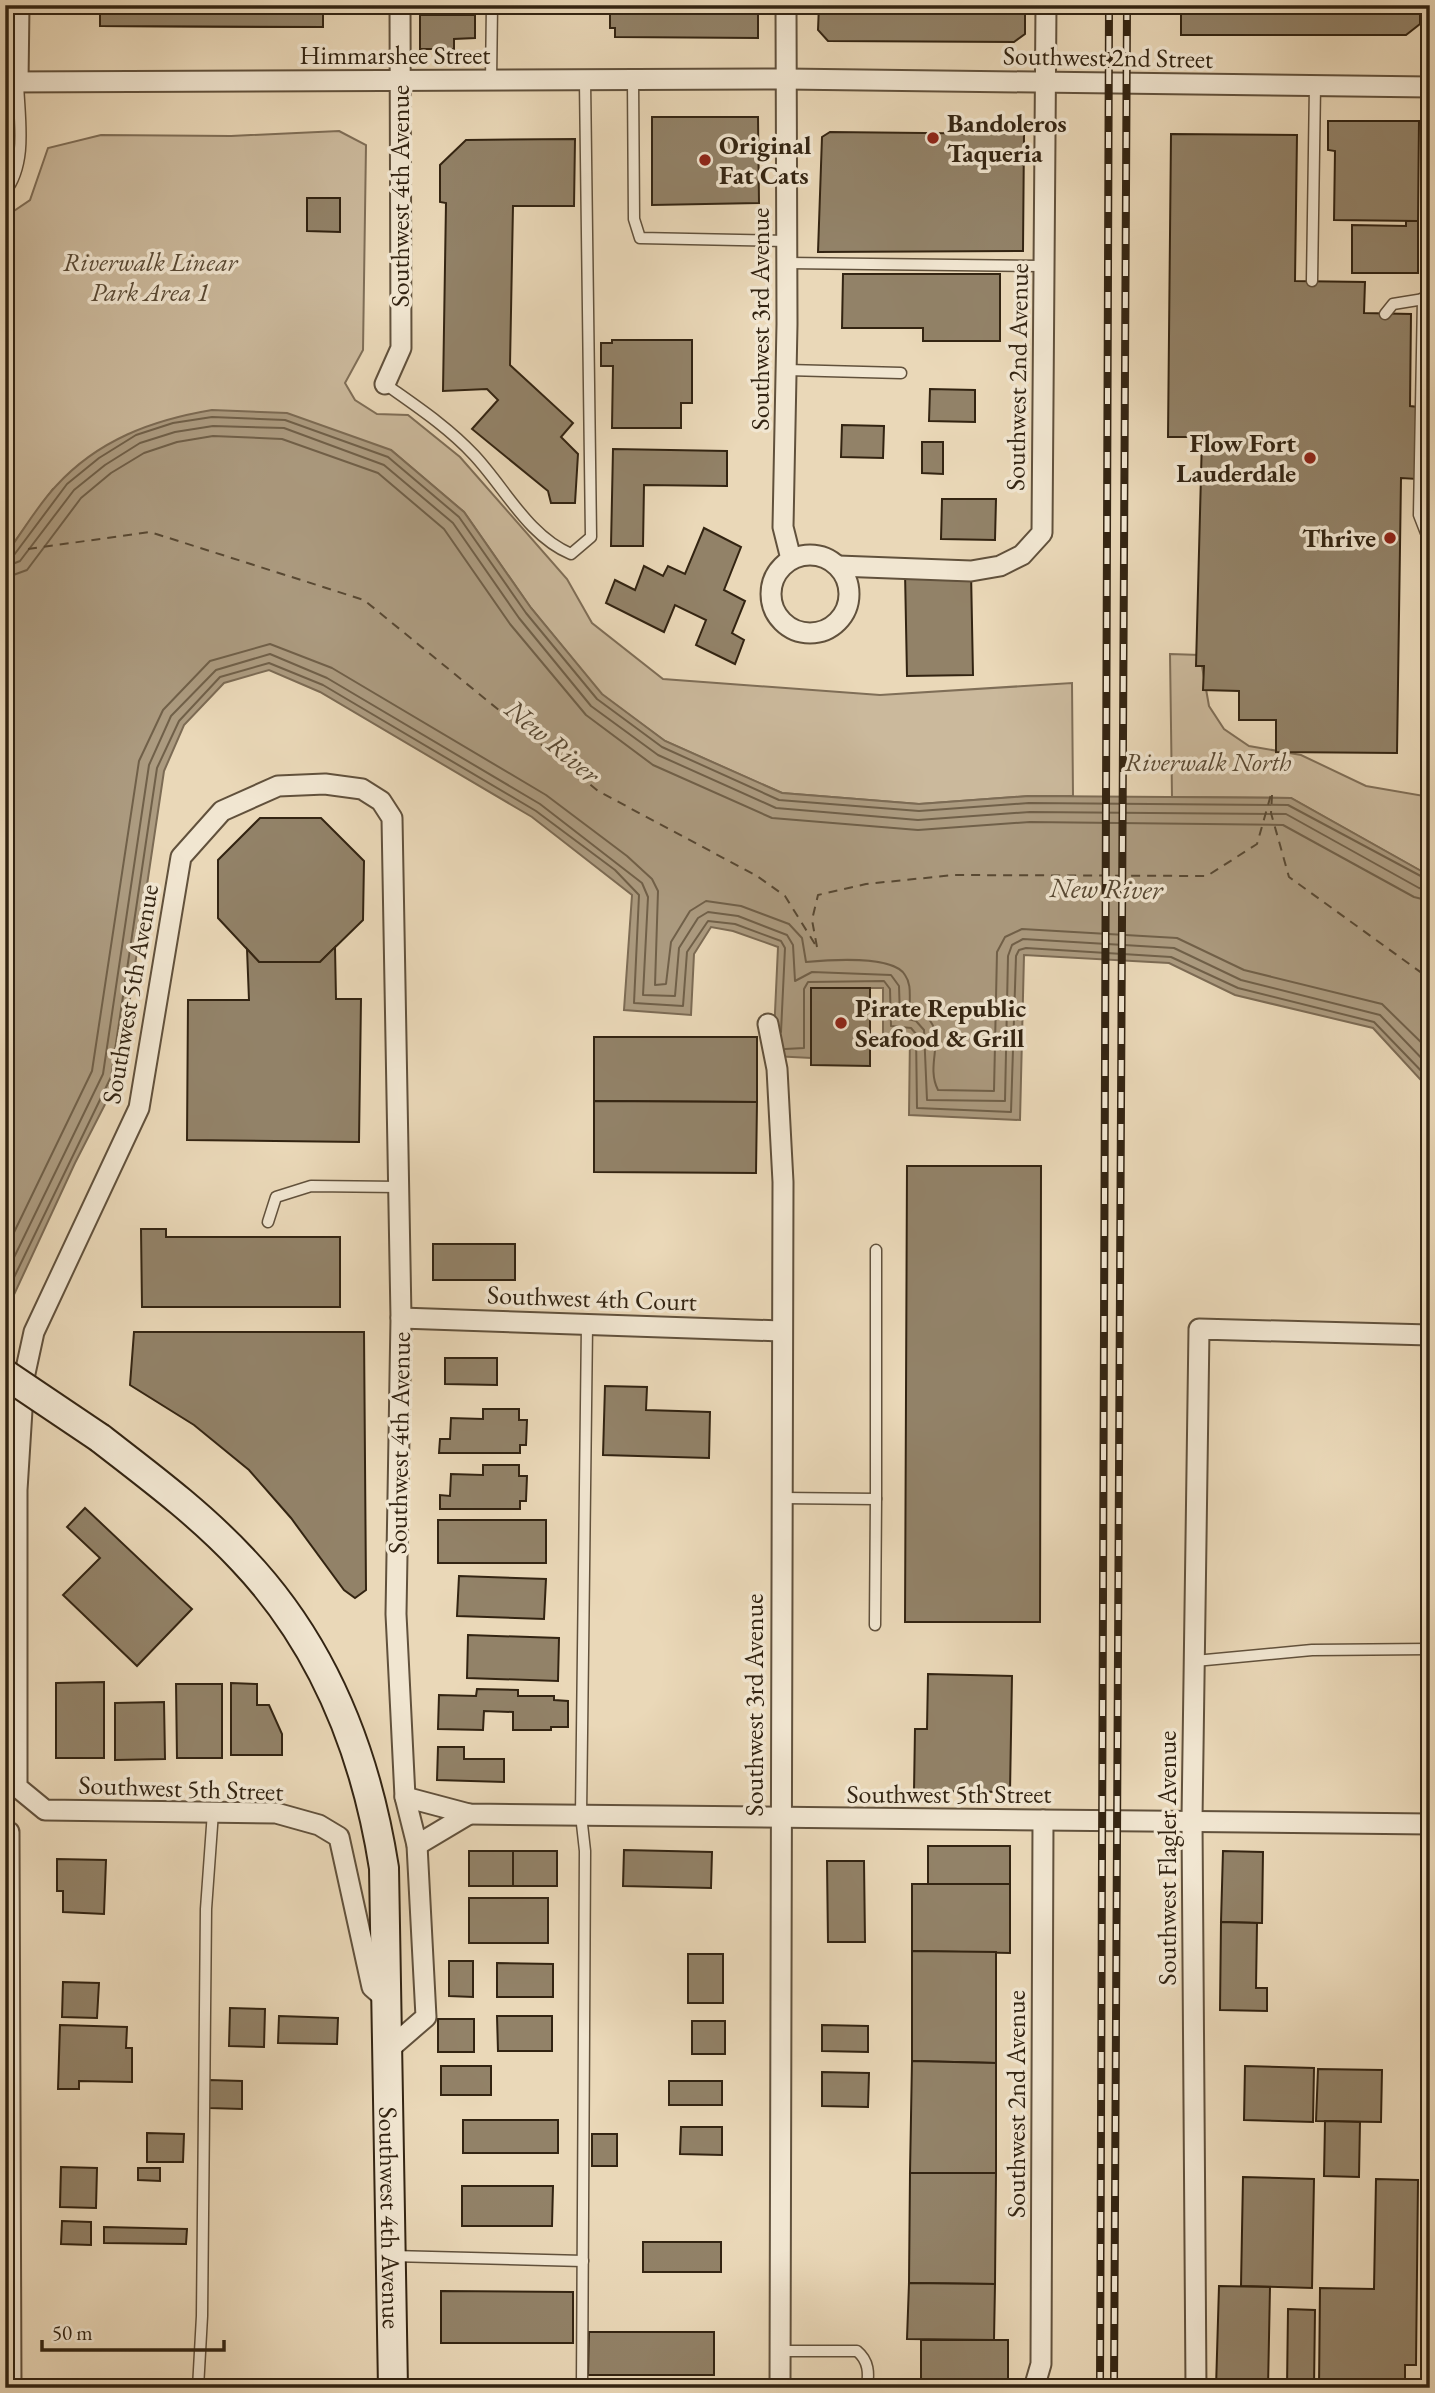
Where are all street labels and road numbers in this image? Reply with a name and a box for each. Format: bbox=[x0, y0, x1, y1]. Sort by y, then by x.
street label: Himmarshee Street bbox=[299, 38, 491, 72]
street label: Southwest 2nd Street bbox=[1003, 38, 1213, 76]
street label: Southwest 4th Avenue bbox=[383, 85, 417, 307]
street label: Southwest 3rd Avenue bbox=[743, 208, 777, 430]
street label: Southwest 2nd Avenue bbox=[998, 263, 1036, 491]
street label: Southwest 5th Avenue bbox=[94, 881, 166, 1107]
street label: Southwest 4th Court bbox=[487, 1277, 697, 1319]
street label: Southwest 4th Avenue bbox=[380, 1331, 418, 1555]
street label: Southwest 3rd Avenue bbox=[737, 1594, 771, 1816]
street label: Southwest Flagler Avenue bbox=[1150, 1731, 1184, 1985]
street label: Southwest 5th Street bbox=[78, 1767, 284, 1809]
street label: Southwest 5th Street bbox=[847, 1777, 1051, 1811]
street label: Southwest 2nd Avenue bbox=[999, 1990, 1033, 2218]
street label: Southwest 4th Avenue bbox=[371, 2106, 409, 2329]

